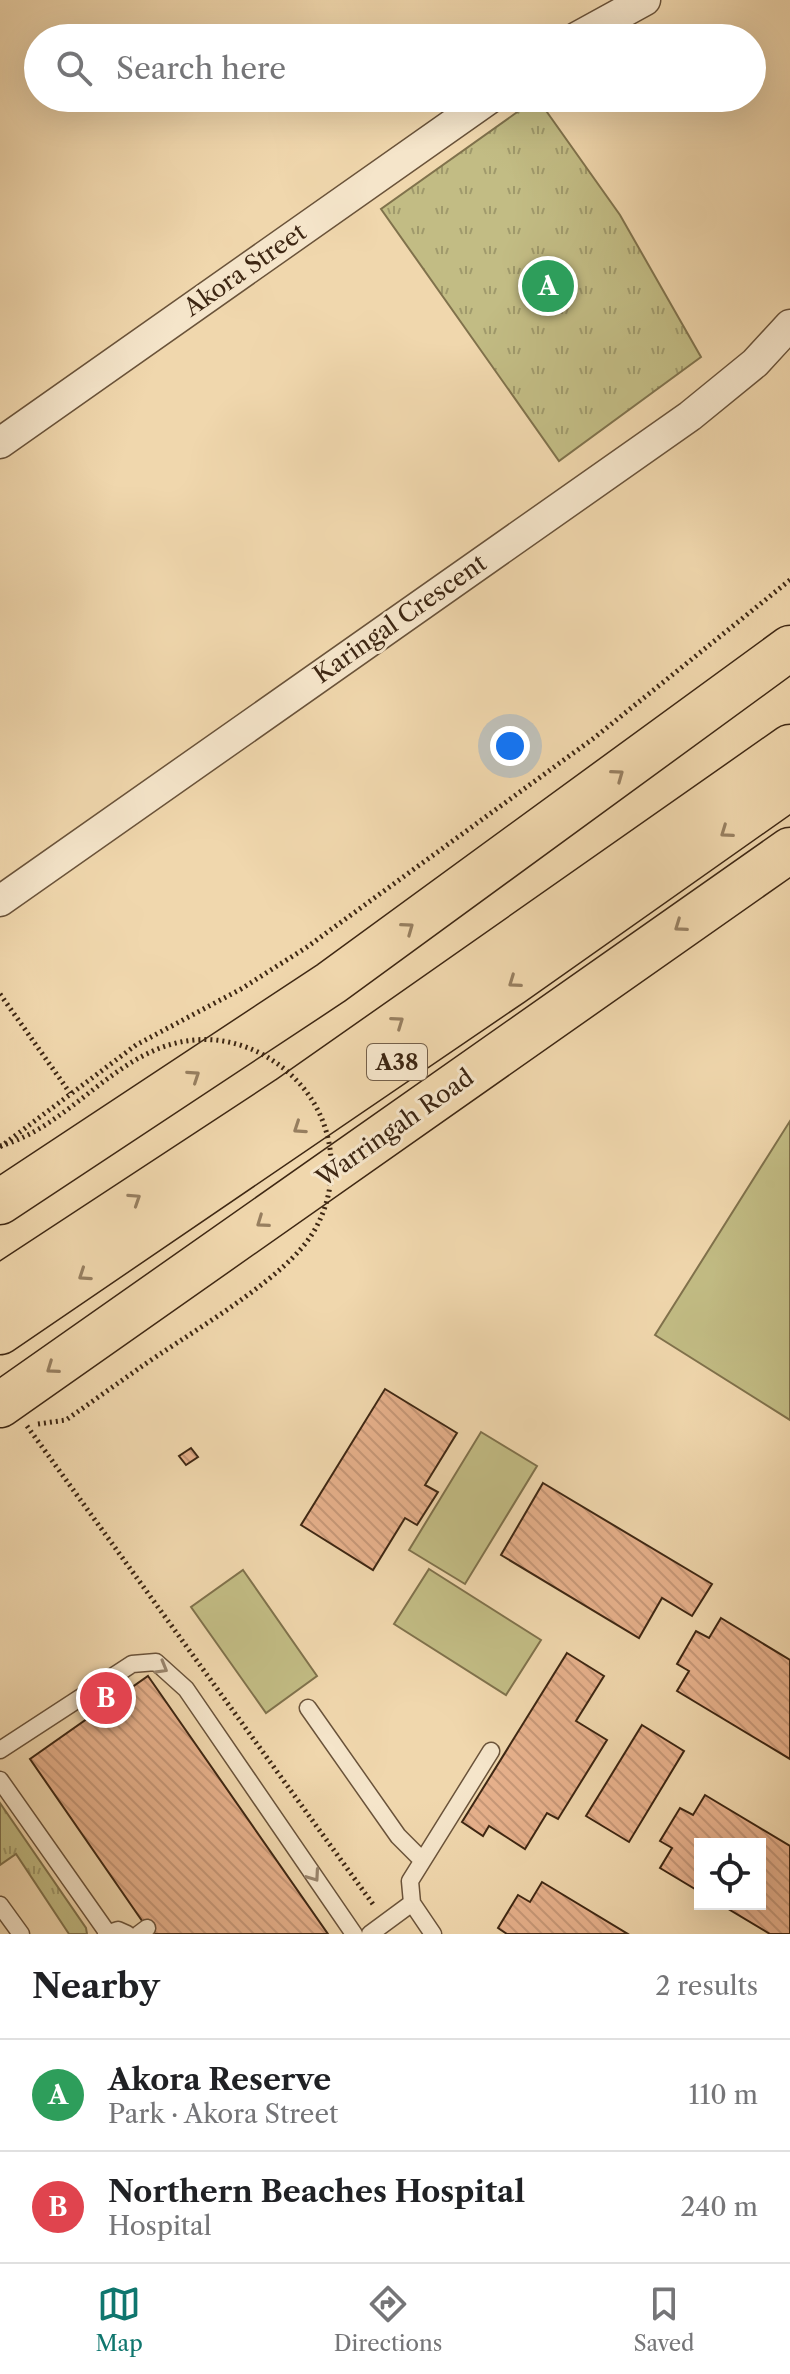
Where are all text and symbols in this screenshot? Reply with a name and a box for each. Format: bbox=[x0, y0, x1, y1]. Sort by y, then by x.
search box bbox=[24, 24, 766, 112]
icon: search bbox=[52, 46, 96, 90]
text: Search here bbox=[116, 50, 286, 87]
street label: Akora Street bbox=[177, 217, 312, 323]
pin: A bbox=[522, 256, 574, 316]
street label: Karingal Crescent bbox=[308, 548, 492, 689]
your location bbox=[490, 726, 530, 766]
one-way arrow bbox=[609, 770, 624, 784]
one-way arrow bbox=[721, 822, 735, 837]
one-way arrow bbox=[675, 916, 689, 931]
one-way arrow bbox=[399, 923, 413, 938]
one-way arrow bbox=[509, 972, 523, 987]
one-way arrow bbox=[390, 1017, 404, 1032]
road number: A38 bbox=[367, 1044, 427, 1080]
street label: Warringah Road bbox=[310, 1062, 479, 1193]
one-way arrow bbox=[185, 1071, 200, 1086]
one-way arrow bbox=[294, 1119, 308, 1134]
one-way arrow bbox=[126, 1193, 141, 1208]
one-way arrow bbox=[256, 1212, 270, 1227]
one-way arrow bbox=[79, 1265, 93, 1280]
one-way arrow bbox=[47, 1359, 61, 1373]
one-way arrow bbox=[154, 1658, 168, 1673]
pin: B bbox=[80, 1668, 132, 1728]
map controls bbox=[694, 1838, 766, 1910]
button: locate bbox=[694, 1838, 766, 1910]
one-way arrow bbox=[304, 1867, 319, 1882]
text: Nearby bbox=[32, 1965, 160, 2007]
text: 2 results bbox=[655, 1970, 758, 2002]
text: Akora Reserve bbox=[108, 2061, 331, 2098]
text: A bbox=[48, 2079, 68, 2111]
text: 110 m bbox=[689, 2079, 758, 2111]
text: Park · Akora Street bbox=[108, 2098, 338, 2130]
text: Northern Beaches Hospital bbox=[108, 2173, 525, 2210]
text: B bbox=[48, 2191, 68, 2223]
text: 240 m bbox=[680, 2191, 758, 2223]
text: Hospital bbox=[108, 2210, 212, 2242]
tab: Map bbox=[95, 2282, 143, 2357]
tab: Directions bbox=[334, 2282, 442, 2357]
tab: Saved bbox=[633, 2282, 694, 2357]

